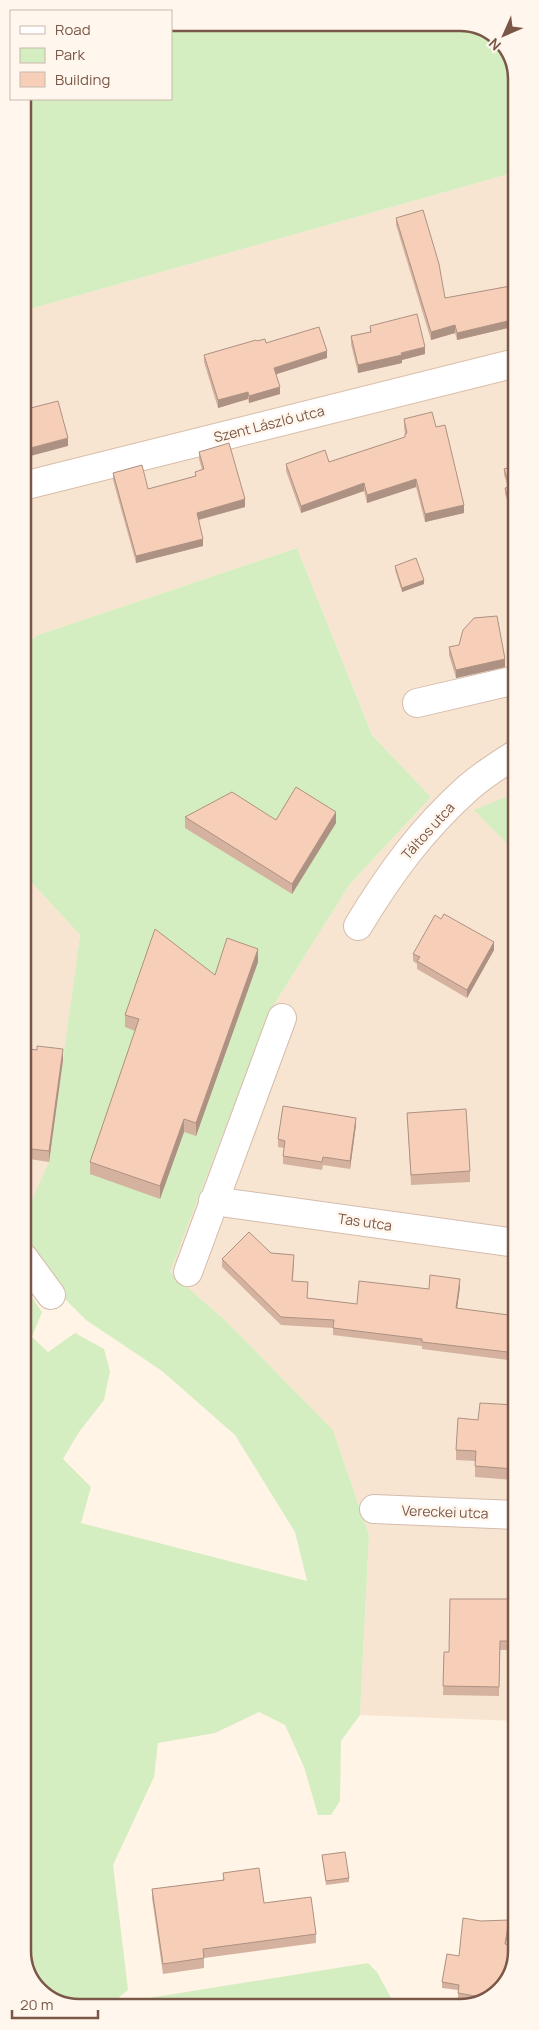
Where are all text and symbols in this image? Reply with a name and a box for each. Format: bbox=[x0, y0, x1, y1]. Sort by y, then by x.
legend bbox=[10, 10, 172, 100]
north arrow bbox=[479, 10, 529, 60]
text: Road bbox=[55, 19, 91, 40]
text: N bbox=[484, 34, 505, 55]
text: Park bbox=[55, 44, 85, 65]
text: Building bbox=[55, 69, 110, 90]
street label: Szent László utca bbox=[212, 401, 326, 446]
street label: Táltos utca bbox=[397, 798, 459, 863]
street label: Tas utca bbox=[337, 1208, 393, 1235]
street label: Vereckei utca bbox=[401, 1500, 489, 1523]
scale bar bbox=[12, 1988, 99, 2020]
text: 20 m bbox=[20, 1994, 53, 2015]

